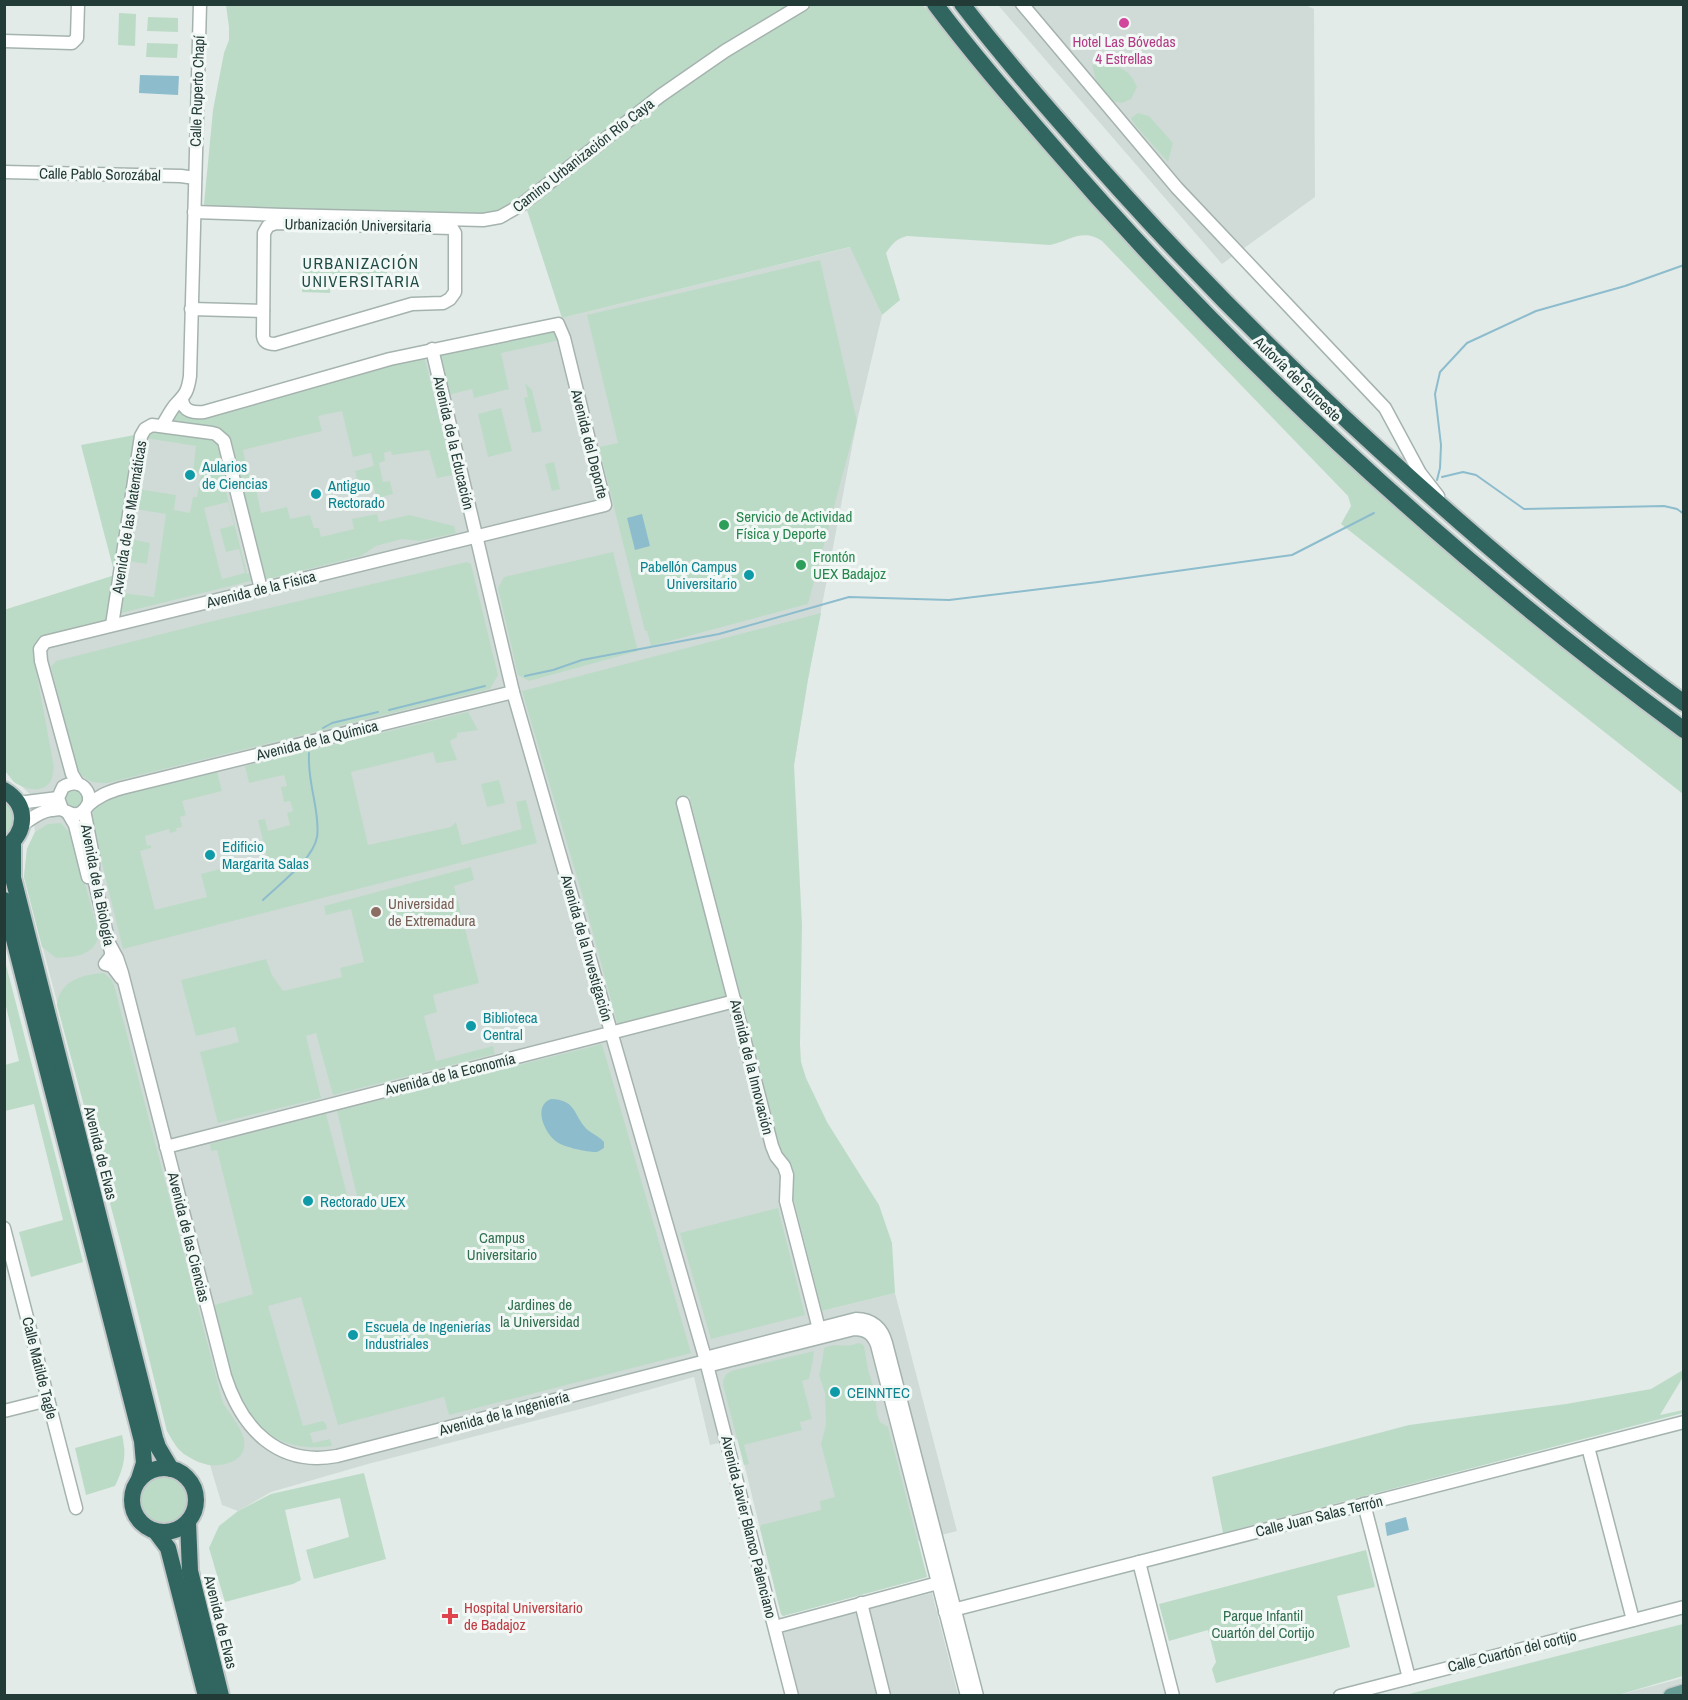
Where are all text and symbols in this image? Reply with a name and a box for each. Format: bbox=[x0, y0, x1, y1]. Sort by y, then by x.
marker: Hotel Las Bóvedas 4 Estrellas bbox=[1117, 16, 1131, 30]
place label: Hotel Las Bóvedas 4 Estrellas bbox=[1072, 31, 1176, 69]
street label: Calle Ruperto Chapí bbox=[185, 34, 209, 147]
street label: Camino Urbanización Río Caya bbox=[508, 93, 658, 217]
street label: Calle Pablo Sorozábal bbox=[39, 162, 161, 186]
street label: Urbanización Universitaria bbox=[284, 213, 432, 237]
district label: URBANIZACIÓN UNIVERSITARIA bbox=[301, 252, 421, 292]
street label: Autovía del Suroeste bbox=[1249, 331, 1346, 426]
street label: Avenida de la Educación bbox=[428, 373, 480, 512]
street label: Avenida del Deporte bbox=[566, 386, 614, 501]
street label: Avenida de las Matemáticas bbox=[106, 439, 151, 596]
place label: Aularios de Ciencias bbox=[201, 456, 268, 494]
marker: Aularios de Ciencias bbox=[183, 468, 197, 482]
place label: Antiguo Rectorado bbox=[327, 475, 385, 513]
marker: Antiguo Rectorado bbox=[309, 487, 323, 501]
place label: Servicio de Actividad Física y Deporte bbox=[736, 506, 852, 544]
marker: Servicio de Actividad Física y Deporte bbox=[717, 518, 731, 532]
place label: Frontón UEX Badajoz bbox=[813, 546, 886, 584]
place label: Pabellón Campus Universitario bbox=[640, 556, 737, 594]
marker: Frontón UEX Badajoz bbox=[794, 558, 808, 572]
street label: Avenida de la Física bbox=[203, 565, 318, 613]
marker: Pabellón Campus Universitario bbox=[742, 568, 756, 582]
street label: Avenida de la Química bbox=[253, 715, 380, 766]
street label: Avenida de la Biología bbox=[76, 821, 120, 948]
place label: Edificio Margarita Salas bbox=[222, 836, 309, 874]
marker: Edificio Margarita Salas bbox=[203, 848, 217, 862]
street label: Avenida de la Investigación bbox=[556, 871, 618, 1024]
place label: Universidad de Extremadura bbox=[388, 893, 476, 931]
marker: Universidad de Extremadura bbox=[369, 905, 383, 919]
street label: Avenida de la Innovación bbox=[725, 996, 779, 1137]
place label: Biblioteca Central bbox=[483, 1007, 538, 1045]
marker: Biblioteca Central bbox=[464, 1019, 478, 1033]
street label: Avenida de la Economía bbox=[382, 1048, 518, 1101]
street label: Avenida de Elvas bbox=[79, 1103, 123, 1202]
street label: Avenida de las Ciencias bbox=[162, 1169, 215, 1304]
place label: Rectorado UEX bbox=[320, 1191, 406, 1212]
marker: Rectorado UEX bbox=[301, 1194, 315, 1208]
park label: Campus Universitario bbox=[467, 1227, 537, 1265]
park label: Jardines de la Universidad bbox=[500, 1294, 580, 1332]
street label: Calle Matilde Tagle bbox=[17, 1315, 63, 1421]
place label: Escuela de Ingenierías Industriales bbox=[365, 1316, 491, 1354]
marker: Escuela de Ingenierías Industriales bbox=[346, 1328, 360, 1342]
place label: CEINNTEC bbox=[847, 1382, 910, 1403]
street label: Avenida de la Ingeniería bbox=[436, 1385, 572, 1441]
marker: CEINNTEC bbox=[828, 1385, 842, 1399]
street label: Avenida Javier Blanco Palenciano bbox=[716, 1432, 782, 1621]
street label: Calle Juan Salas Terrón bbox=[1253, 1490, 1385, 1542]
street label: Avenida de Elvas bbox=[199, 1572, 243, 1671]
place label: Hospital Universitario de Badajoz bbox=[464, 1597, 583, 1635]
park label: Parque Infantil Cuartón del Cortijo bbox=[1211, 1605, 1315, 1643]
marker: Hospital Universitario de Badajoz bbox=[441, 1607, 459, 1625]
street label: Calle Cuartón del cortijo bbox=[1445, 1625, 1579, 1677]

